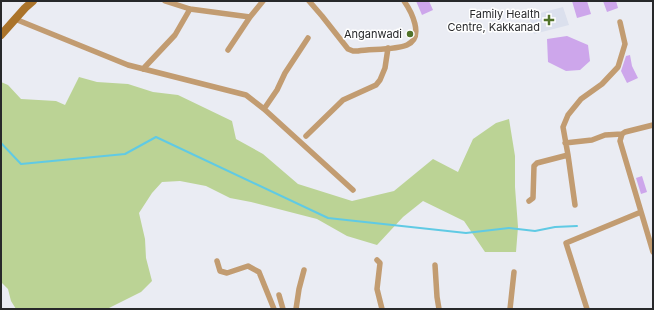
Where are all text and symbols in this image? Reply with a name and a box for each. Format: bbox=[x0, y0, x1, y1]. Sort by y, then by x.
place label: Family Health Centre, Kakkanad bbox=[448, 7, 540, 34]
marker: Family Health Centre, Kakkanad bbox=[543, 14, 555, 26]
place label: Anganwadi bbox=[344, 27, 402, 41]
marker: Anganwadi bbox=[405, 29, 415, 39]

